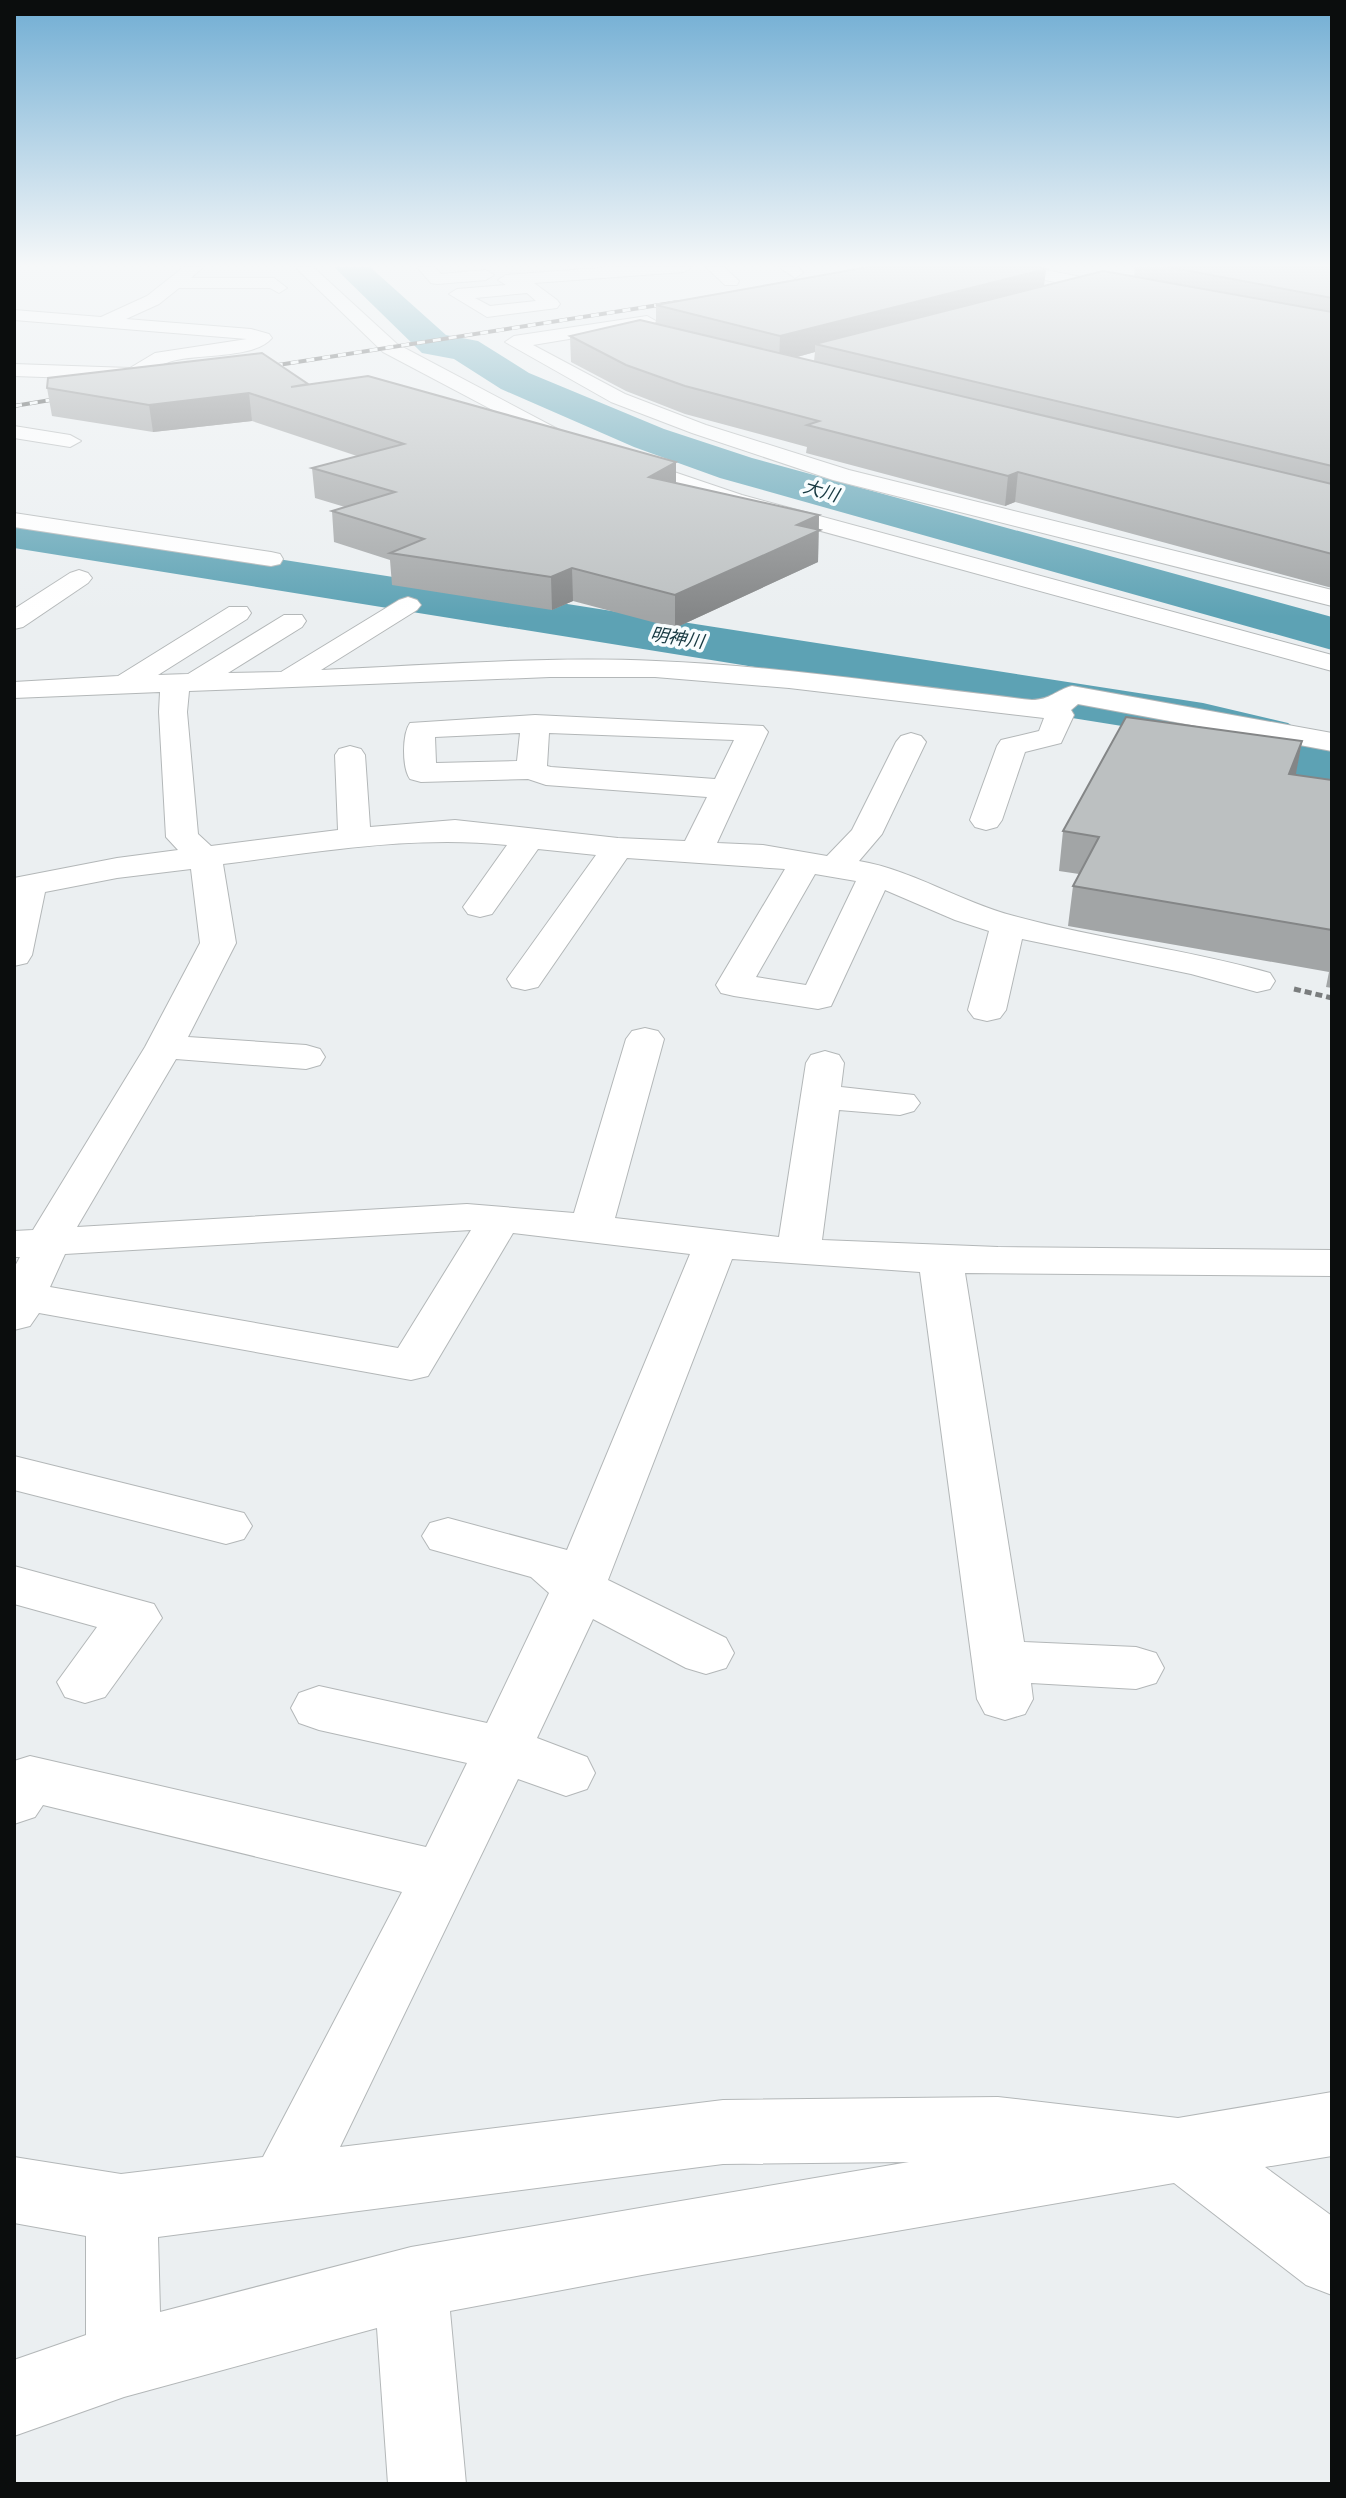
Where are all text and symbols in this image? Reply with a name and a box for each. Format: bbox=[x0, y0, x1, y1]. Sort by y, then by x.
water label: 大川 bbox=[801, 476, 843, 506]
water label: 明神川 bbox=[649, 624, 707, 652]

